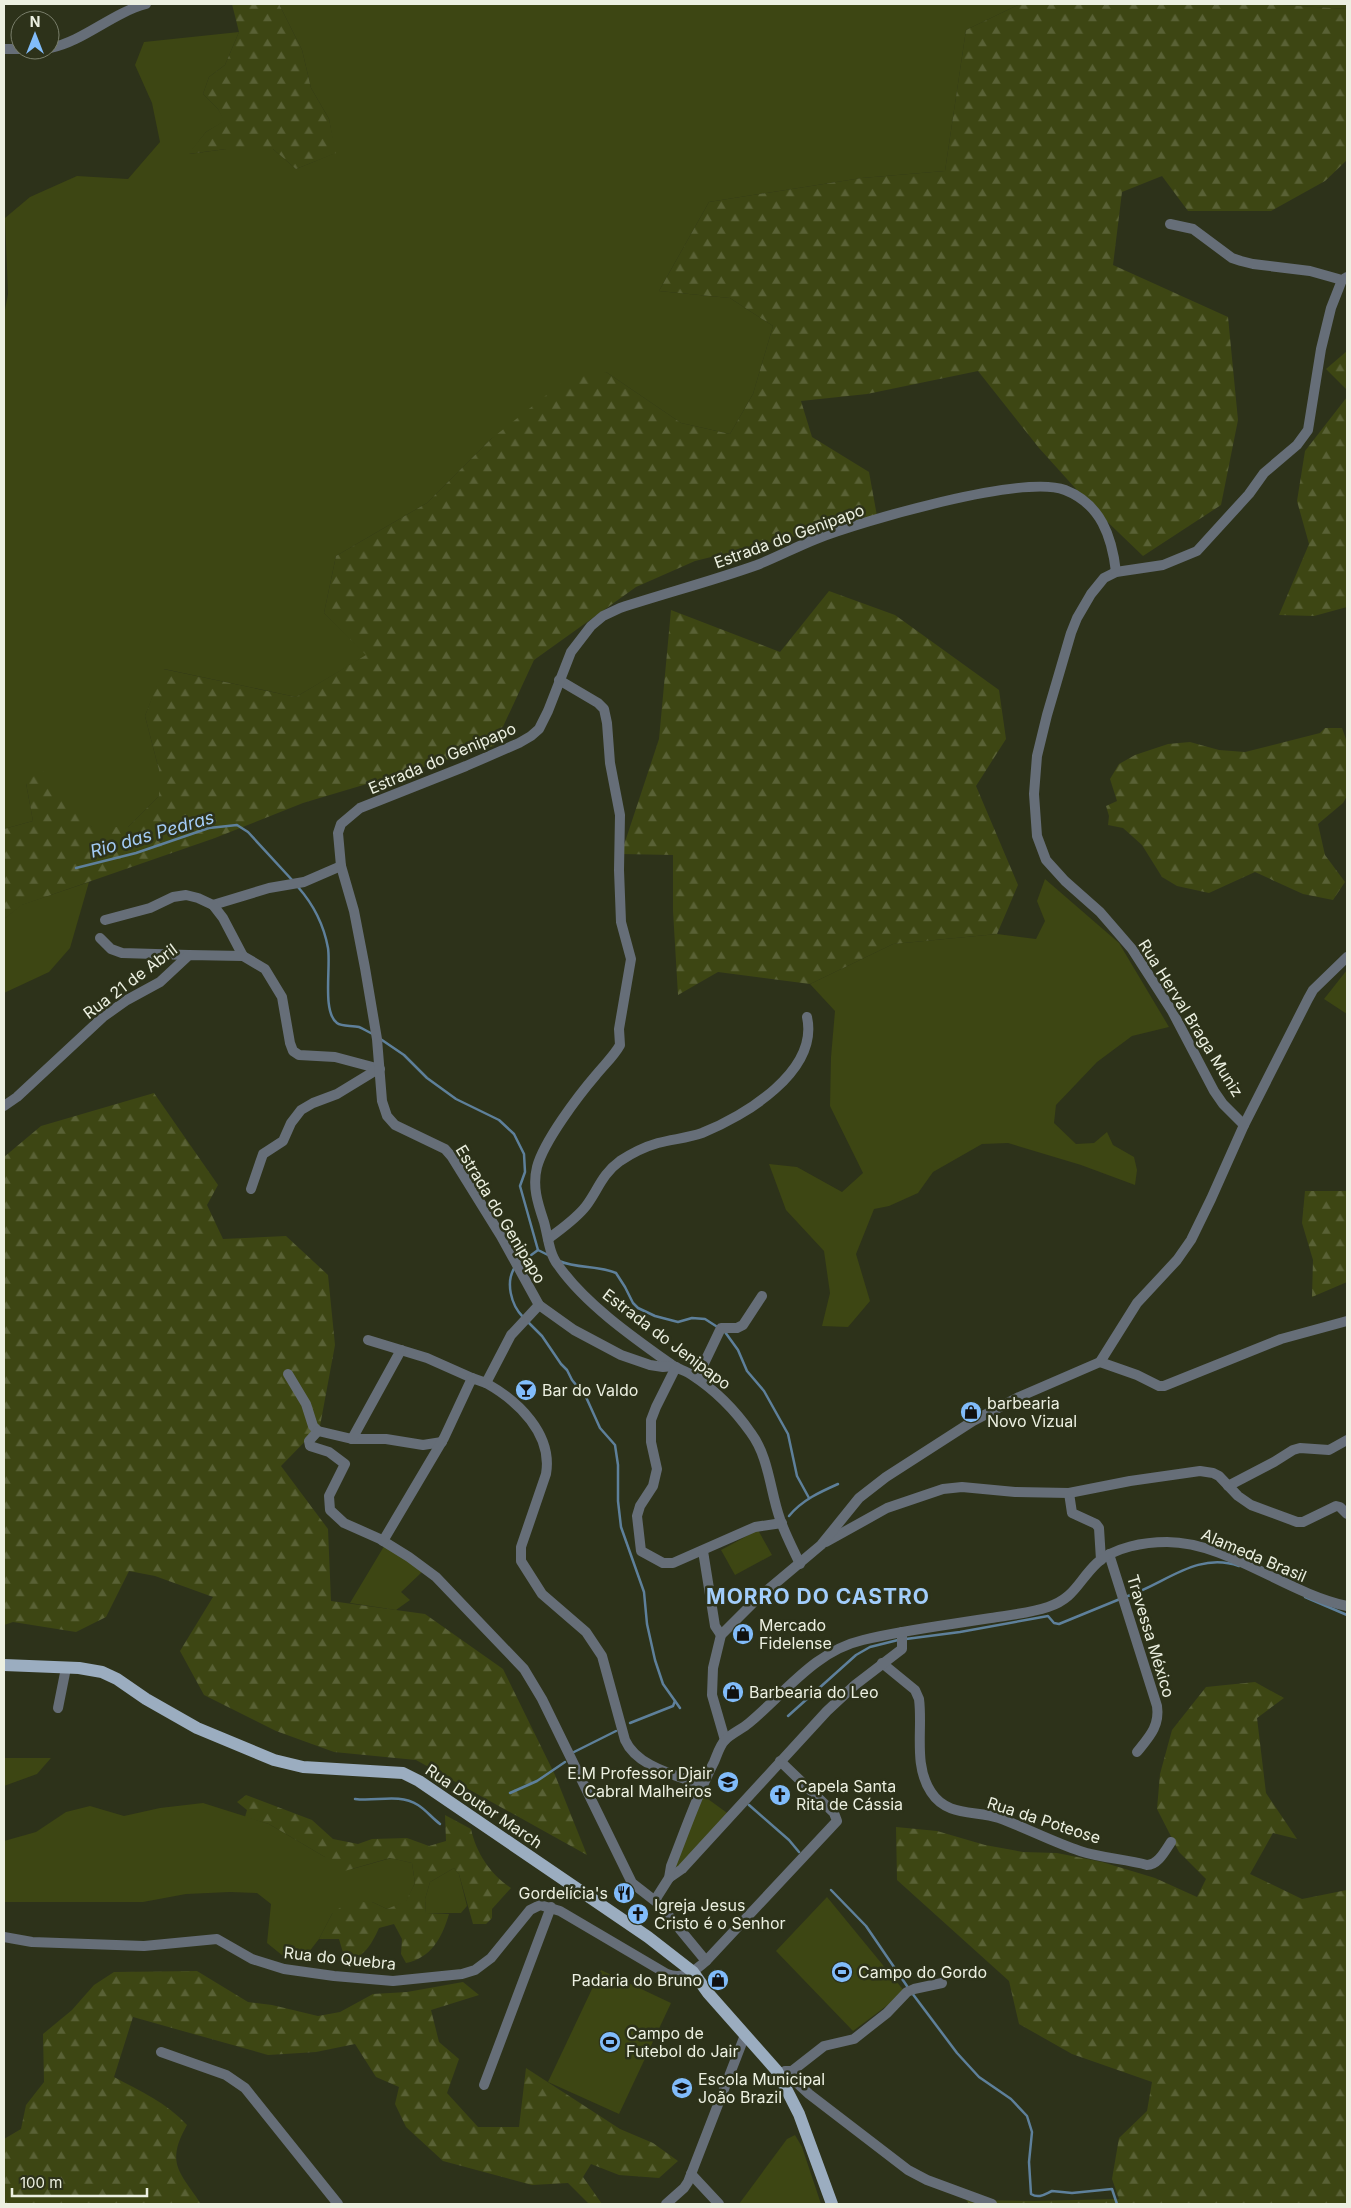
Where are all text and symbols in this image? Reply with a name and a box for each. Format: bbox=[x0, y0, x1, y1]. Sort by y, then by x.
north arrow bbox=[10, 10, 60, 60]
text: N bbox=[30, 13, 40, 30]
street label: Estrada do Genipapo bbox=[711, 500, 867, 572]
street label: Estrada do Genipapo bbox=[365, 718, 519, 798]
water label: Rio das Pedras bbox=[87, 806, 217, 862]
street label: Rua Herval Braga Muniz bbox=[1134, 936, 1248, 1100]
street label: Rua 21 de Abril bbox=[79, 939, 181, 1023]
street label: Estrada do Genipapo bbox=[452, 1141, 550, 1287]
street label: Estrada do Jenipapo bbox=[599, 1284, 735, 1394]
bar icon: Bar do Valdo bbox=[514, 1378, 538, 1402]
place label: Bar do Valdo bbox=[542, 1380, 638, 1400]
place label: barbearia Novo Vizual bbox=[987, 1393, 1077, 1431]
shop icon: barbearia Novo Vizual bbox=[959, 1400, 983, 1424]
street label: Alameda Brasil bbox=[1198, 1524, 1310, 1586]
street label: Travessa México bbox=[1123, 1572, 1179, 1700]
district label: MORRO DO CASTRO bbox=[706, 1584, 930, 1609]
place label: Mercado Fidelense bbox=[759, 1615, 832, 1653]
shop icon: Mercado Fidelense bbox=[731, 1622, 755, 1646]
shop icon: Barbearia do Leo bbox=[721, 1680, 745, 1704]
place label: Barbearia do Leo bbox=[749, 1682, 878, 1702]
street label: Rua Doutor March bbox=[422, 1759, 546, 1853]
place label: E.M Professor Djair Cabral Malheiros bbox=[567, 1763, 712, 1801]
school or university icon: E.M Professor Djair Cabral Malheiros bbox=[716, 1770, 740, 1794]
place label: Capela Santa Rita de Cássia bbox=[796, 1776, 903, 1814]
church icon: Capela Santa Rita de Cássia bbox=[768, 1783, 792, 1807]
street label: Rua da Poteose bbox=[985, 1792, 1103, 1848]
restaurant icon: Gordelícia's bbox=[612, 1881, 636, 1905]
place label: Gordelícia's bbox=[519, 1883, 608, 1903]
place label: Igreja Jesus Cristo é o Senhor bbox=[654, 1895, 786, 1933]
church icon: Igreja Jesus Cristo é o Senhor bbox=[626, 1902, 650, 1926]
street label: Rua do Quebra bbox=[283, 1942, 397, 1974]
sports icon: Campo do Gordo bbox=[830, 1960, 854, 1984]
place label: Campo do Gordo bbox=[858, 1962, 987, 1982]
shop icon: Padaria do Bruno bbox=[706, 1968, 730, 1992]
place label: Padaria do Bruno bbox=[571, 1970, 702, 1990]
place label: Campo de Futebol do Jair bbox=[626, 2023, 738, 2061]
sports icon: Campo de Futebol do Jair bbox=[598, 2030, 622, 2054]
place label: Escola Municipal João Brazil bbox=[698, 2069, 825, 2107]
school or university icon: Escola Municipal João Brazil bbox=[670, 2076, 694, 2100]
scale bar bbox=[12, 2166, 148, 2198]
text: 100 m bbox=[20, 2173, 62, 2192]

